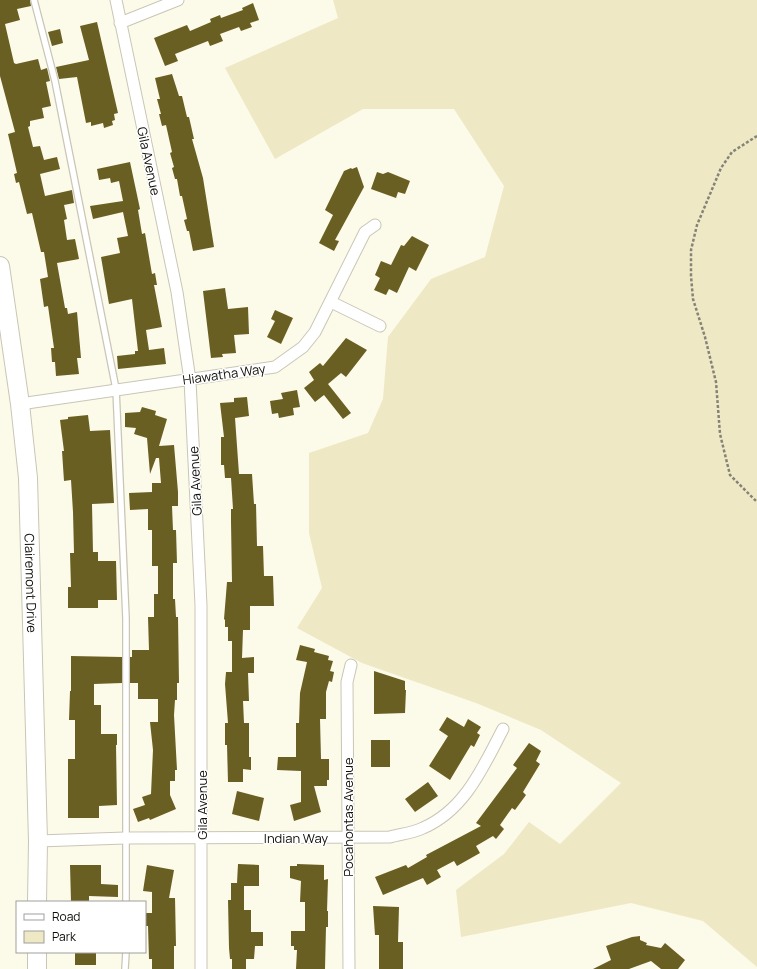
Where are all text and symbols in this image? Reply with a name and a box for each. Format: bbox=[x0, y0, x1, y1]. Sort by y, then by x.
street label: Gila Avenue bbox=[133, 125, 165, 197]
street label: Hiawatha Way bbox=[181, 359, 267, 389]
street label: Gila Avenue bbox=[184, 445, 206, 516]
street label: Clairemont Drive bbox=[21, 533, 41, 633]
street label: Pocahontas Avenue bbox=[339, 757, 357, 877]
street label: Gila Avenue bbox=[193, 770, 211, 840]
street label: Indian Way bbox=[264, 829, 328, 847]
legend bbox=[16, 901, 146, 953]
text: Road bbox=[52, 908, 80, 925]
text: Park bbox=[52, 928, 77, 945]

